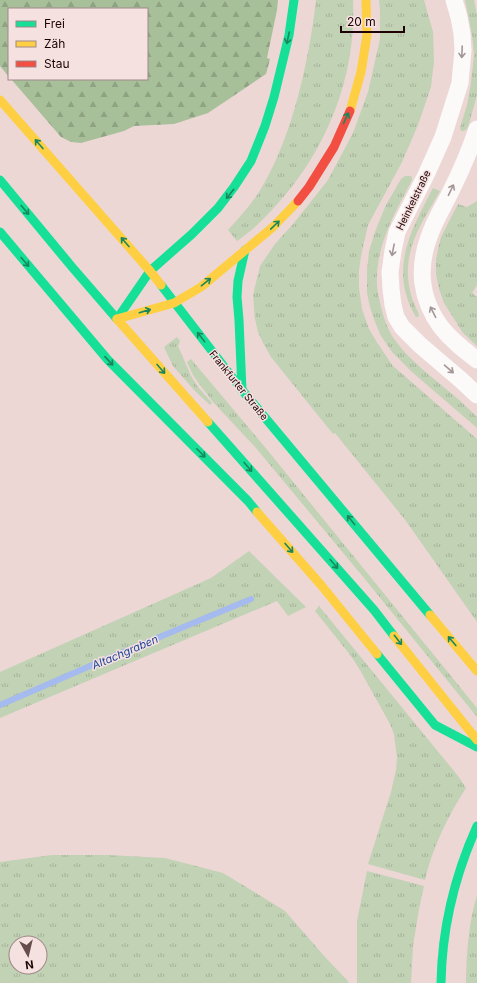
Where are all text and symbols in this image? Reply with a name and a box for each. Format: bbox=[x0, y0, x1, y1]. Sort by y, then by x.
legend bbox=[8, 8, 148, 80]
scale bar bbox=[341, 8, 404, 34]
text: 20 m bbox=[347, 14, 376, 29]
text: Frei bbox=[44, 16, 65, 31]
one-way arrow bbox=[283, 32, 291, 45]
text: Zäh bbox=[44, 36, 65, 51]
one-way arrow bbox=[458, 45, 466, 58]
text: Stau bbox=[44, 56, 70, 71]
one-way arrow bbox=[343, 112, 351, 124]
one-way arrow bbox=[35, 139, 44, 149]
street label: Heinkelstraße bbox=[393, 168, 433, 232]
one-way arrow bbox=[448, 185, 456, 197]
one-way arrow bbox=[225, 188, 234, 199]
one-way arrow bbox=[20, 205, 29, 216]
one-way arrow bbox=[270, 220, 280, 229]
one-way arrow bbox=[120, 237, 129, 247]
one-way arrow bbox=[389, 243, 397, 256]
one-way arrow bbox=[21, 257, 30, 267]
one-way arrow bbox=[201, 278, 212, 287]
one-way arrow bbox=[139, 307, 152, 314]
one-way arrow bbox=[429, 307, 436, 319]
one-way arrow bbox=[196, 331, 205, 342]
street label: Frankfurter Straße bbox=[207, 348, 271, 423]
one-way arrow bbox=[104, 356, 114, 366]
one-way arrow bbox=[157, 364, 166, 375]
one-way arrow bbox=[444, 365, 454, 374]
one-way arrow bbox=[196, 448, 206, 458]
one-way arrow bbox=[243, 462, 252, 472]
one-way arrow bbox=[346, 514, 355, 525]
one-way arrow bbox=[285, 543, 294, 554]
one-way arrow bbox=[329, 559, 338, 570]
water label: Altachgraben bbox=[89, 632, 161, 673]
one-way arrow bbox=[394, 635, 402, 646]
one-way arrow bbox=[447, 636, 456, 646]
north arrow bbox=[8, 935, 48, 975]
text: N bbox=[24, 957, 35, 972]

